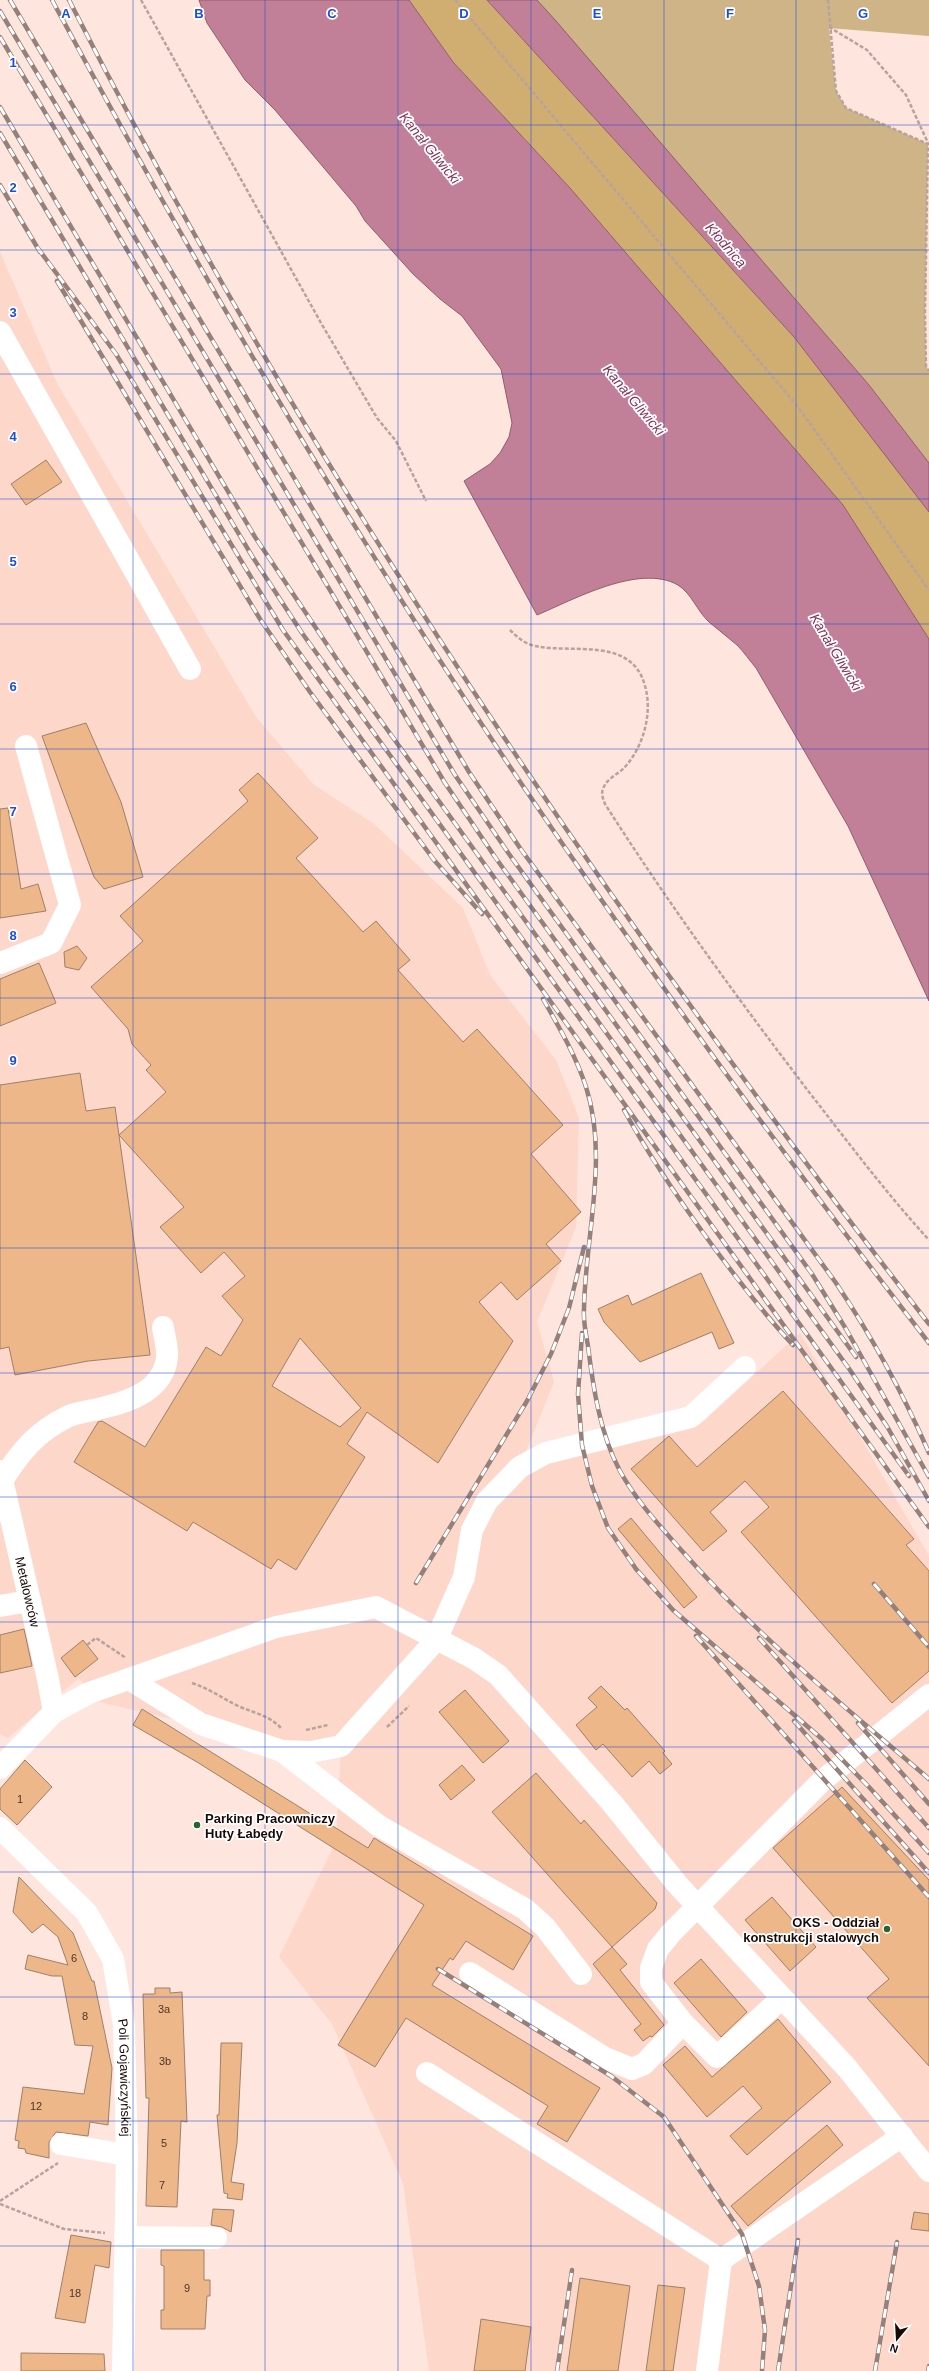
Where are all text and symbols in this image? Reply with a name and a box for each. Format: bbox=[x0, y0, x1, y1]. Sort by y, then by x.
text: A bbox=[61, 6, 71, 21]
text: B bbox=[194, 6, 204, 21]
text: C bbox=[327, 6, 337, 21]
text: D bbox=[459, 6, 469, 21]
text: E bbox=[593, 6, 602, 21]
text: F bbox=[726, 6, 734, 21]
text: G bbox=[858, 6, 868, 21]
text: 1 bbox=[9, 55, 17, 70]
water label: Kanał Gliwicki bbox=[396, 109, 464, 188]
text: 2 bbox=[9, 180, 17, 195]
water label: Kłodnica bbox=[702, 219, 750, 271]
text: 3 bbox=[9, 305, 17, 320]
water label: Kanał Gliwicki bbox=[600, 361, 669, 439]
text: 4 bbox=[9, 429, 17, 444]
text: 5 bbox=[9, 554, 17, 569]
water label: Kanał Gliwicki bbox=[807, 611, 866, 694]
text: 6 bbox=[9, 679, 17, 694]
text: 7 bbox=[9, 804, 17, 819]
text: 8 bbox=[9, 928, 17, 943]
text: 9 bbox=[9, 1053, 17, 1068]
street label: Metalowców bbox=[12, 1555, 43, 1629]
house number: 1 bbox=[17, 1793, 23, 1805]
place label: Parking Pracowniczy Huty Łabędy bbox=[205, 1811, 336, 1841]
marker: Parking Pracowniczy Huty Łabędy bbox=[192, 1820, 202, 1830]
place label: OKS - Oddział konstrukcji stalowych bbox=[743, 1915, 879, 1945]
marker: OKS - Oddział konstrukcji stalowych bbox=[882, 1924, 892, 1934]
house number: 6 bbox=[71, 1952, 77, 1964]
house number: 3a bbox=[158, 2003, 171, 2015]
house number: 8 bbox=[82, 2010, 88, 2022]
street label: Poli Gojawiczyńskiej bbox=[115, 2018, 134, 2137]
house number: 3b bbox=[159, 2055, 171, 2067]
house number: 12 bbox=[30, 2100, 42, 2112]
house number: 5 bbox=[161, 2137, 167, 2149]
house number: 7 bbox=[159, 2179, 165, 2191]
house number: 9 bbox=[184, 2282, 190, 2294]
house number: 18 bbox=[69, 2287, 81, 2299]
north arrow bbox=[877, 2319, 917, 2359]
text: N bbox=[888, 2342, 900, 2355]

